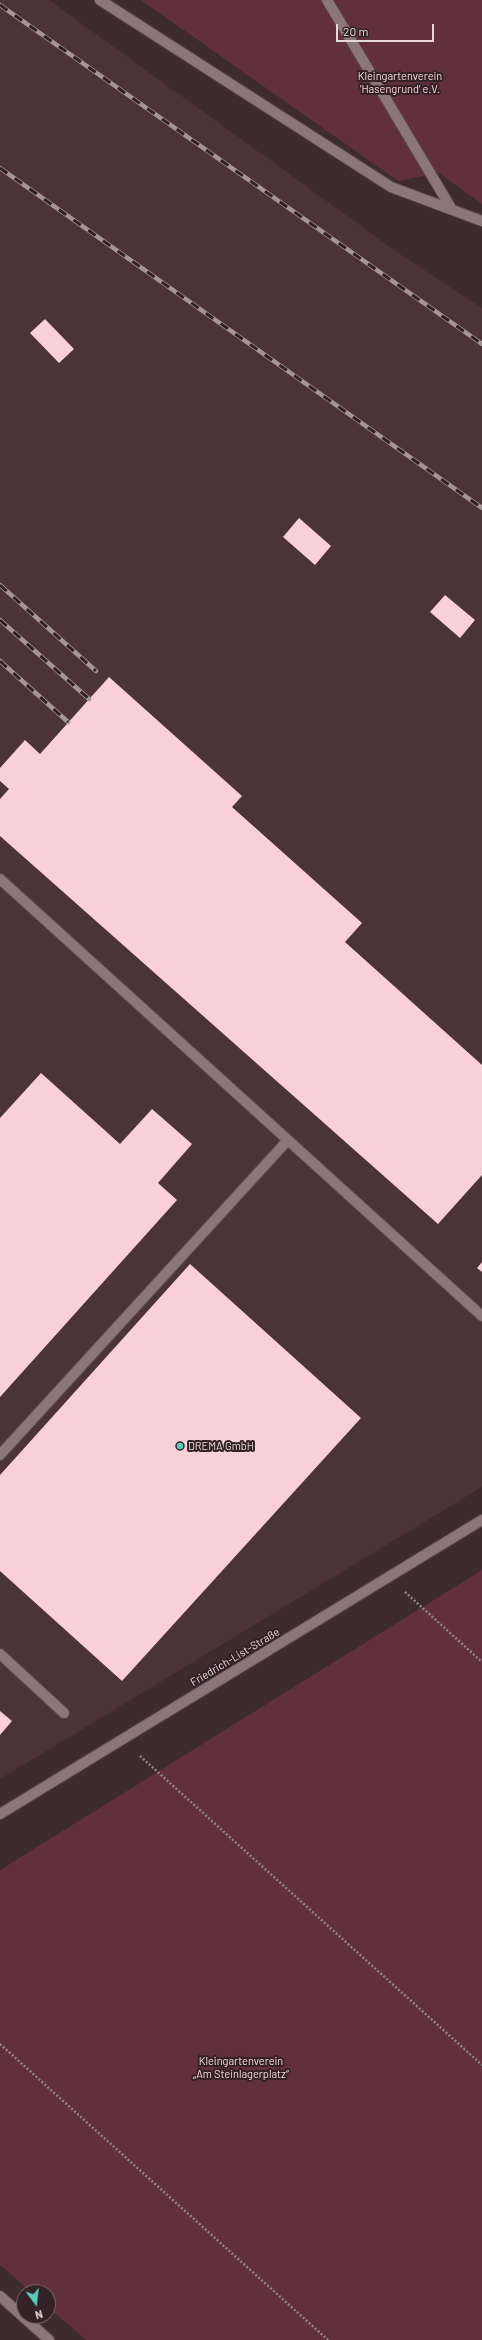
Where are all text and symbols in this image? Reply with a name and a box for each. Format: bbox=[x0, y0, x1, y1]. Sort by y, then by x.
scale bar bbox=[338, 16, 436, 42]
text: 20 m bbox=[343, 24, 369, 38]
park label: Kleingartenverein 'Hasengrund' e.V. bbox=[358, 69, 442, 95]
place label: DREMA GmbH bbox=[188, 1439, 254, 1453]
marker: DREMA GmbH bbox=[175, 1441, 185, 1451]
street label: Friedrich-List-Straße bbox=[188, 1625, 282, 1689]
park label: Kleingartenverein „Am Steinlagerplatz“ bbox=[193, 2054, 289, 2080]
north arrow bbox=[16, 2284, 56, 2324]
text: N bbox=[34, 2308, 44, 2322]

